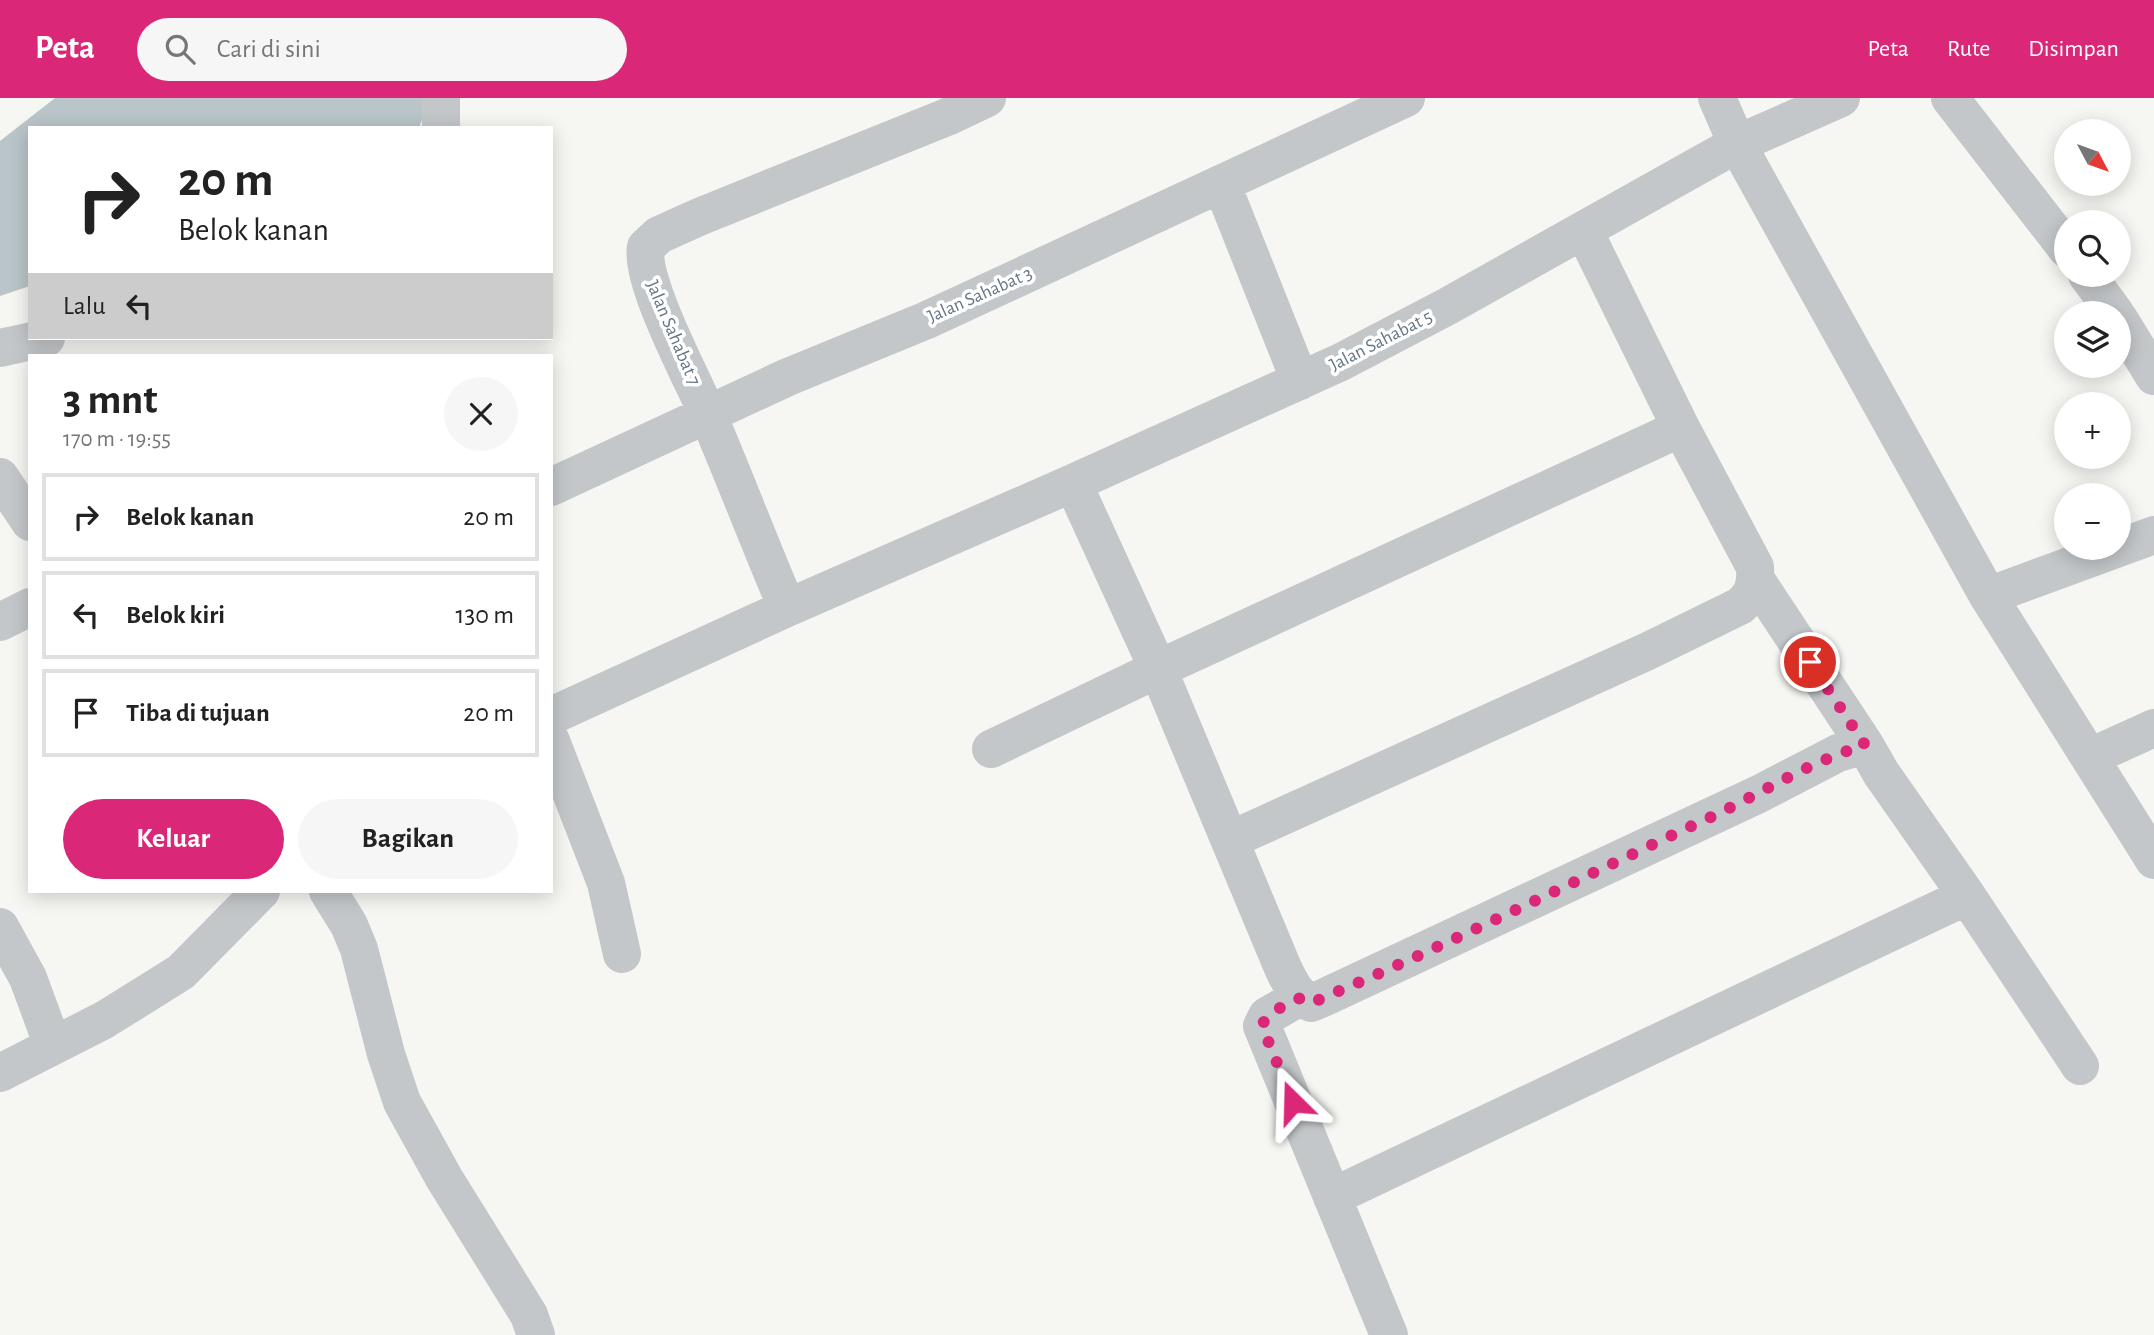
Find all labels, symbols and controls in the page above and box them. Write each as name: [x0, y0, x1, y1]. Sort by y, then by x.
search box: [137, 18, 627, 81]
icon: search: [161, 30, 199, 68]
text: Peta: [35, 32, 95, 65]
text: Cari di sini: [217, 36, 321, 62]
text: Peta: [1868, 37, 1909, 61]
text: Rute: [1947, 37, 1990, 61]
text: Disimpan: [2028, 37, 2119, 61]
north arrow: [2054, 119, 2132, 196]
map controls: [2054, 119, 2131, 560]
icon: right: [63, 154, 154, 245]
text: 20 m: [178, 156, 274, 205]
button: search: [2054, 210, 2131, 287]
text: Belok kanan: [178, 214, 329, 246]
street label: Jalan Sahabat 3: [925, 264, 1035, 326]
street label: Jalan Sahabat 7: [642, 278, 704, 388]
icon: left: [120, 287, 158, 325]
text: Lalu: [63, 293, 106, 319]
button: layers: [2054, 301, 2131, 378]
street label: Jalan Sahabat 5: [1327, 307, 1435, 375]
button: close: [444, 377, 518, 451]
text: 3 mnt: [63, 379, 158, 421]
button: +: [2054, 392, 2131, 469]
text: 170 m · 19:55: [63, 428, 171, 451]
button: −: [2054, 483, 2131, 560]
icon: right: [67, 498, 105, 536]
text: Belok kanan: [126, 504, 254, 530]
text: 20 m: [463, 504, 514, 530]
icon: left: [67, 596, 105, 634]
text: Belok kiri: [126, 602, 225, 628]
text: 130 m: [456, 602, 514, 628]
pin: [1780, 632, 1840, 692]
icon: arrive: [1791, 643, 1829, 681]
icon: arrive: [67, 694, 105, 732]
text: Tiba di tujuan: [126, 700, 270, 726]
text: 20 m: [463, 700, 514, 726]
button: Keluar: [63, 799, 284, 879]
button: Bagikan: [298, 799, 518, 879]
position arrow: [1256, 1065, 1330, 1139]

